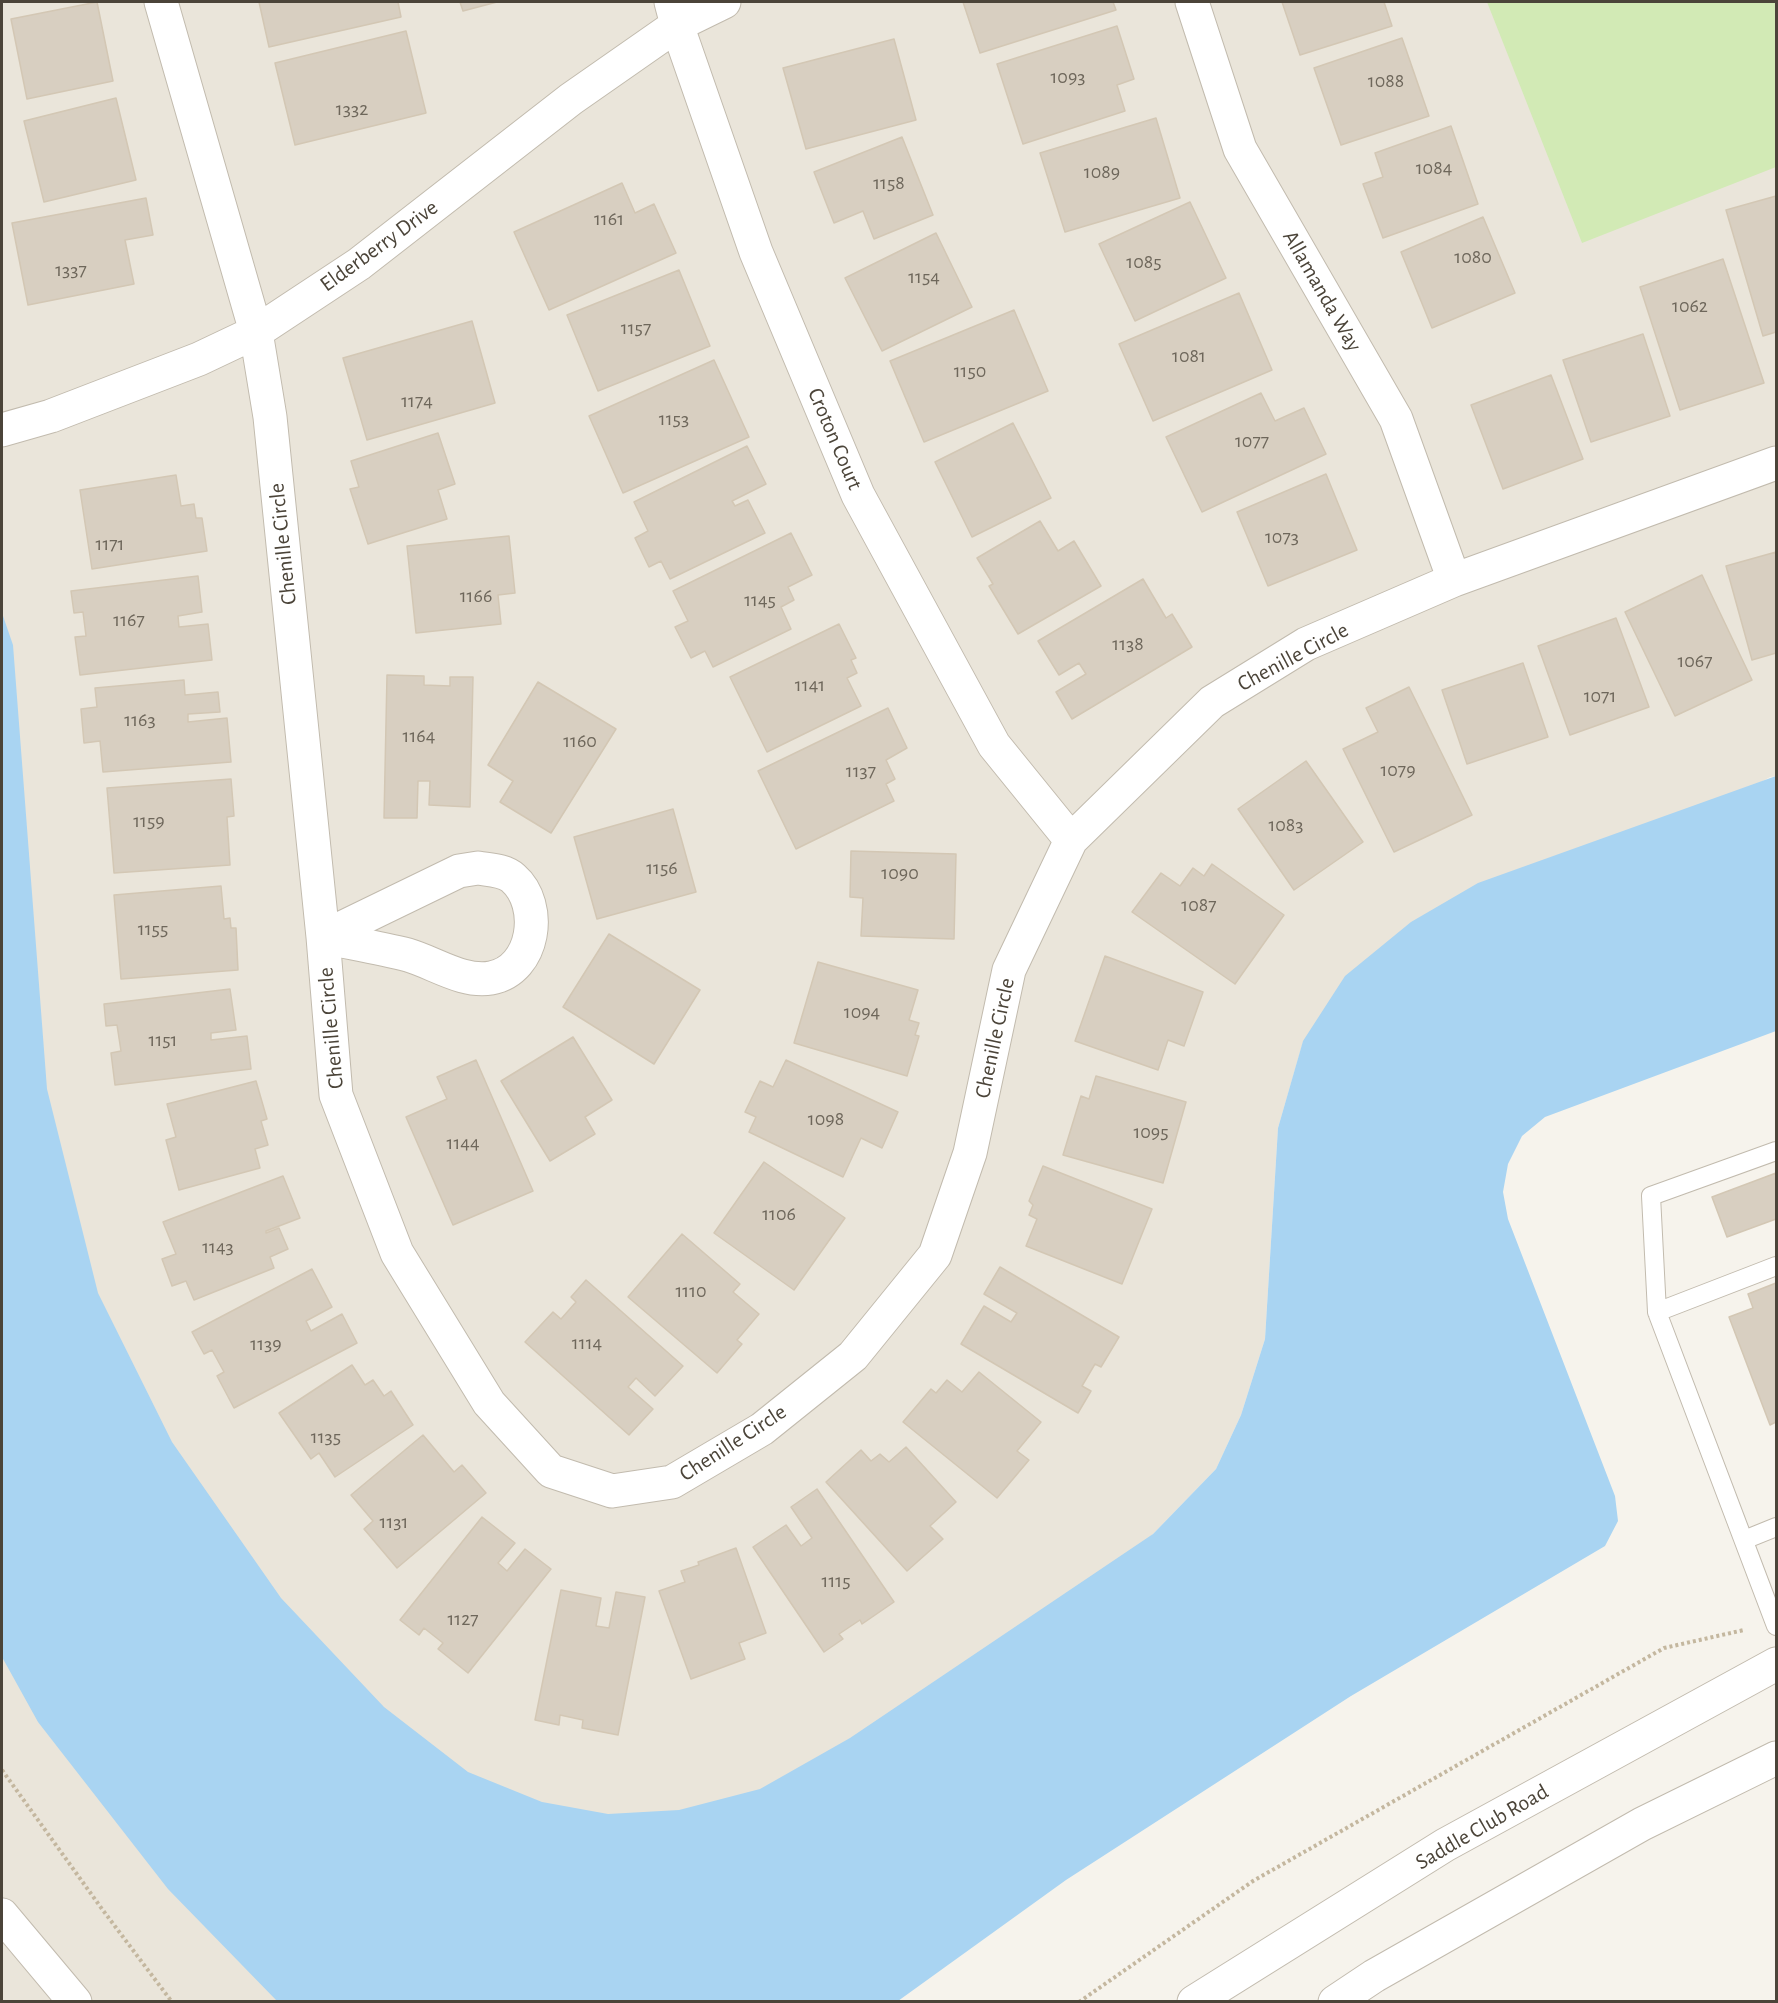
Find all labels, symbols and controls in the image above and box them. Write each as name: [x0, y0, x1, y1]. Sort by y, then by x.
house number: 1093: [1050, 65, 1086, 89]
house number: 1088: [1368, 69, 1404, 93]
house number: 1332: [336, 97, 368, 121]
house number: 1084: [1416, 156, 1452, 180]
house number: 1089: [1084, 160, 1120, 184]
house number: 1158: [873, 171, 905, 195]
street label: Elderberry Drive: [315, 194, 443, 298]
house number: 1161: [594, 207, 624, 231]
street label: Allamanda Way: [1277, 226, 1367, 356]
house number: 1080: [1454, 245, 1492, 269]
house number: 1085: [1126, 250, 1162, 274]
house number: 1337: [55, 258, 87, 282]
house number: 1154: [908, 265, 940, 289]
house number: 1062: [1672, 294, 1708, 318]
house number: 1157: [621, 316, 651, 340]
house number: 1081: [1172, 344, 1206, 368]
house number: 1150: [954, 359, 986, 383]
street label: Croton Court: [802, 384, 868, 494]
house number: 1174: [401, 389, 433, 413]
house number: 1153: [659, 407, 689, 431]
house number: 1077: [1235, 429, 1269, 453]
street label: Chenille Circle: [263, 482, 303, 606]
house number: 1073: [1265, 525, 1299, 549]
house number: 1171: [96, 532, 124, 556]
house number: 1166: [460, 584, 492, 608]
house number: 1145: [744, 588, 776, 612]
house number: 1167: [113, 608, 145, 632]
street label: Chenille Circle: [1233, 617, 1353, 697]
house number: 1138: [1112, 632, 1144, 656]
house number: 1067: [1677, 649, 1713, 673]
house number: 1141: [795, 673, 825, 697]
house number: 1071: [1584, 684, 1616, 708]
house number: 1163: [124, 708, 156, 732]
house number: 1164: [403, 724, 435, 748]
house number: 1160: [563, 729, 597, 753]
house number: 1079: [1380, 758, 1416, 782]
house number: 1137: [846, 759, 876, 783]
house number: 1159: [133, 809, 165, 833]
house number: 1083: [1268, 813, 1304, 837]
house number: 1156: [646, 856, 678, 880]
house number: 1090: [881, 861, 919, 885]
house number: 1087: [1181, 893, 1217, 917]
house number: 1155: [138, 917, 168, 941]
street label: Chenille Circle: [313, 966, 349, 1090]
street label: Chenille Circle: [969, 975, 1021, 1101]
house number: 1094: [844, 1000, 880, 1024]
house number: 1151: [149, 1028, 177, 1052]
house number: 1098: [808, 1107, 844, 1131]
house number: 1095: [1133, 1120, 1169, 1144]
house number: 1144: [447, 1131, 479, 1155]
house number: 1106: [762, 1202, 796, 1226]
house number: 1143: [202, 1235, 234, 1259]
house number: 1110: [675, 1279, 707, 1303]
house number: 1114: [572, 1331, 602, 1355]
house number: 1139: [250, 1332, 282, 1356]
street label: Chenille Circle: [675, 1399, 791, 1487]
house number: 1135: [311, 1425, 341, 1449]
house number: 1131: [380, 1510, 408, 1534]
house number: 1115: [822, 1569, 850, 1593]
house number: 1127: [447, 1607, 479, 1631]
street label: Saddle Club Road: [1411, 1778, 1553, 1876]

